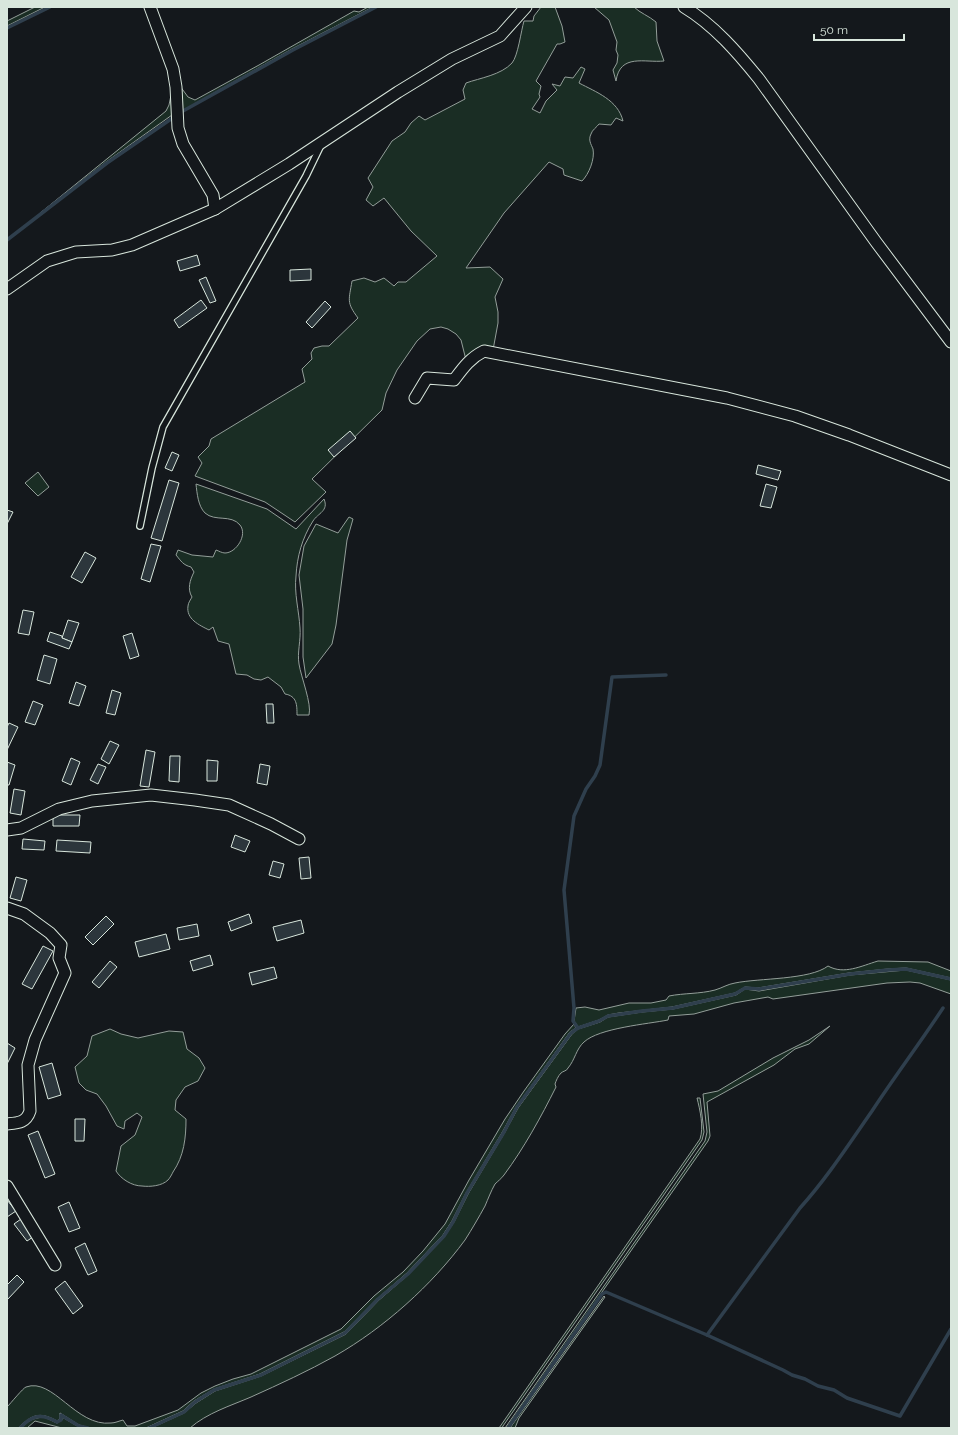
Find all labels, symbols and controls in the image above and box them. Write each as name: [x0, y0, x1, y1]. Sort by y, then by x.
scale bar: [814, 16, 904, 42]
text: 50 m: [820, 23, 848, 37]

